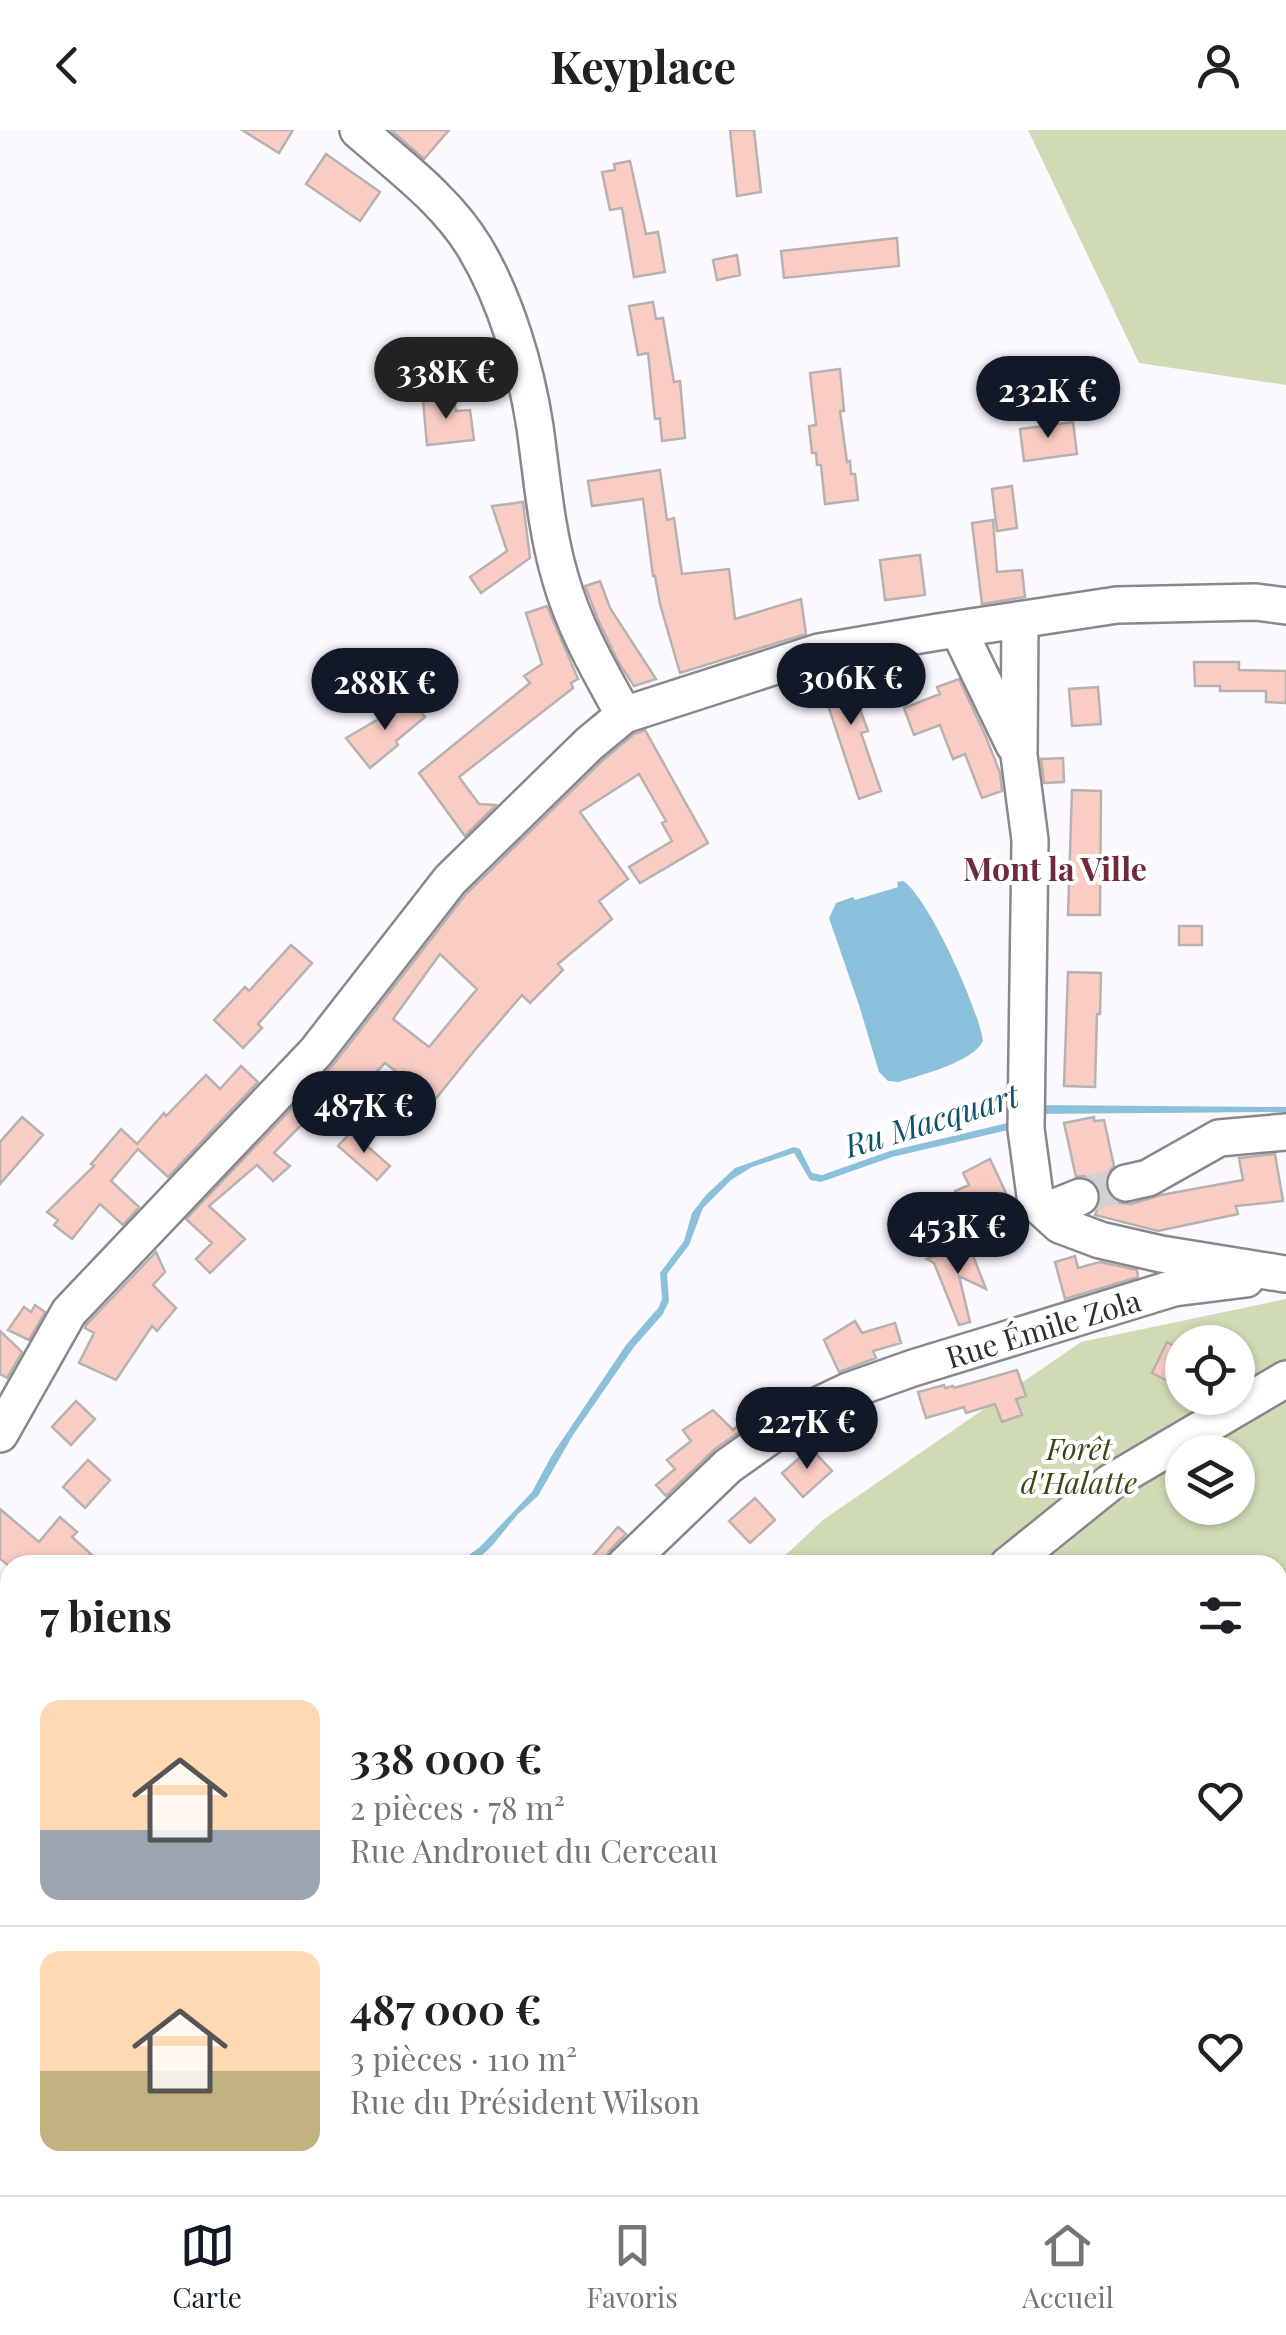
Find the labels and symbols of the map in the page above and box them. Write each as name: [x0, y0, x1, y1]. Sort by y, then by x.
pin: 338K €: [365, 337, 527, 422]
pin: 232K €: [967, 356, 1129, 441]
pin: 306K €: [770, 643, 932, 728]
pin: 288K €: [304, 648, 466, 733]
district label: Mont la Ville: [963, 846, 1147, 889]
pin: 487K €: [283, 1071, 445, 1156]
water label: Ru Macquart: [837, 1072, 1025, 1167]
pin: 453K €: [877, 1192, 1039, 1277]
street label: Rue Émile Zola: [941, 1279, 1145, 1377]
pin: 227K €: [726, 1387, 888, 1472]
park label: Forêt d'Halatte: [1021, 1428, 1137, 1502]

